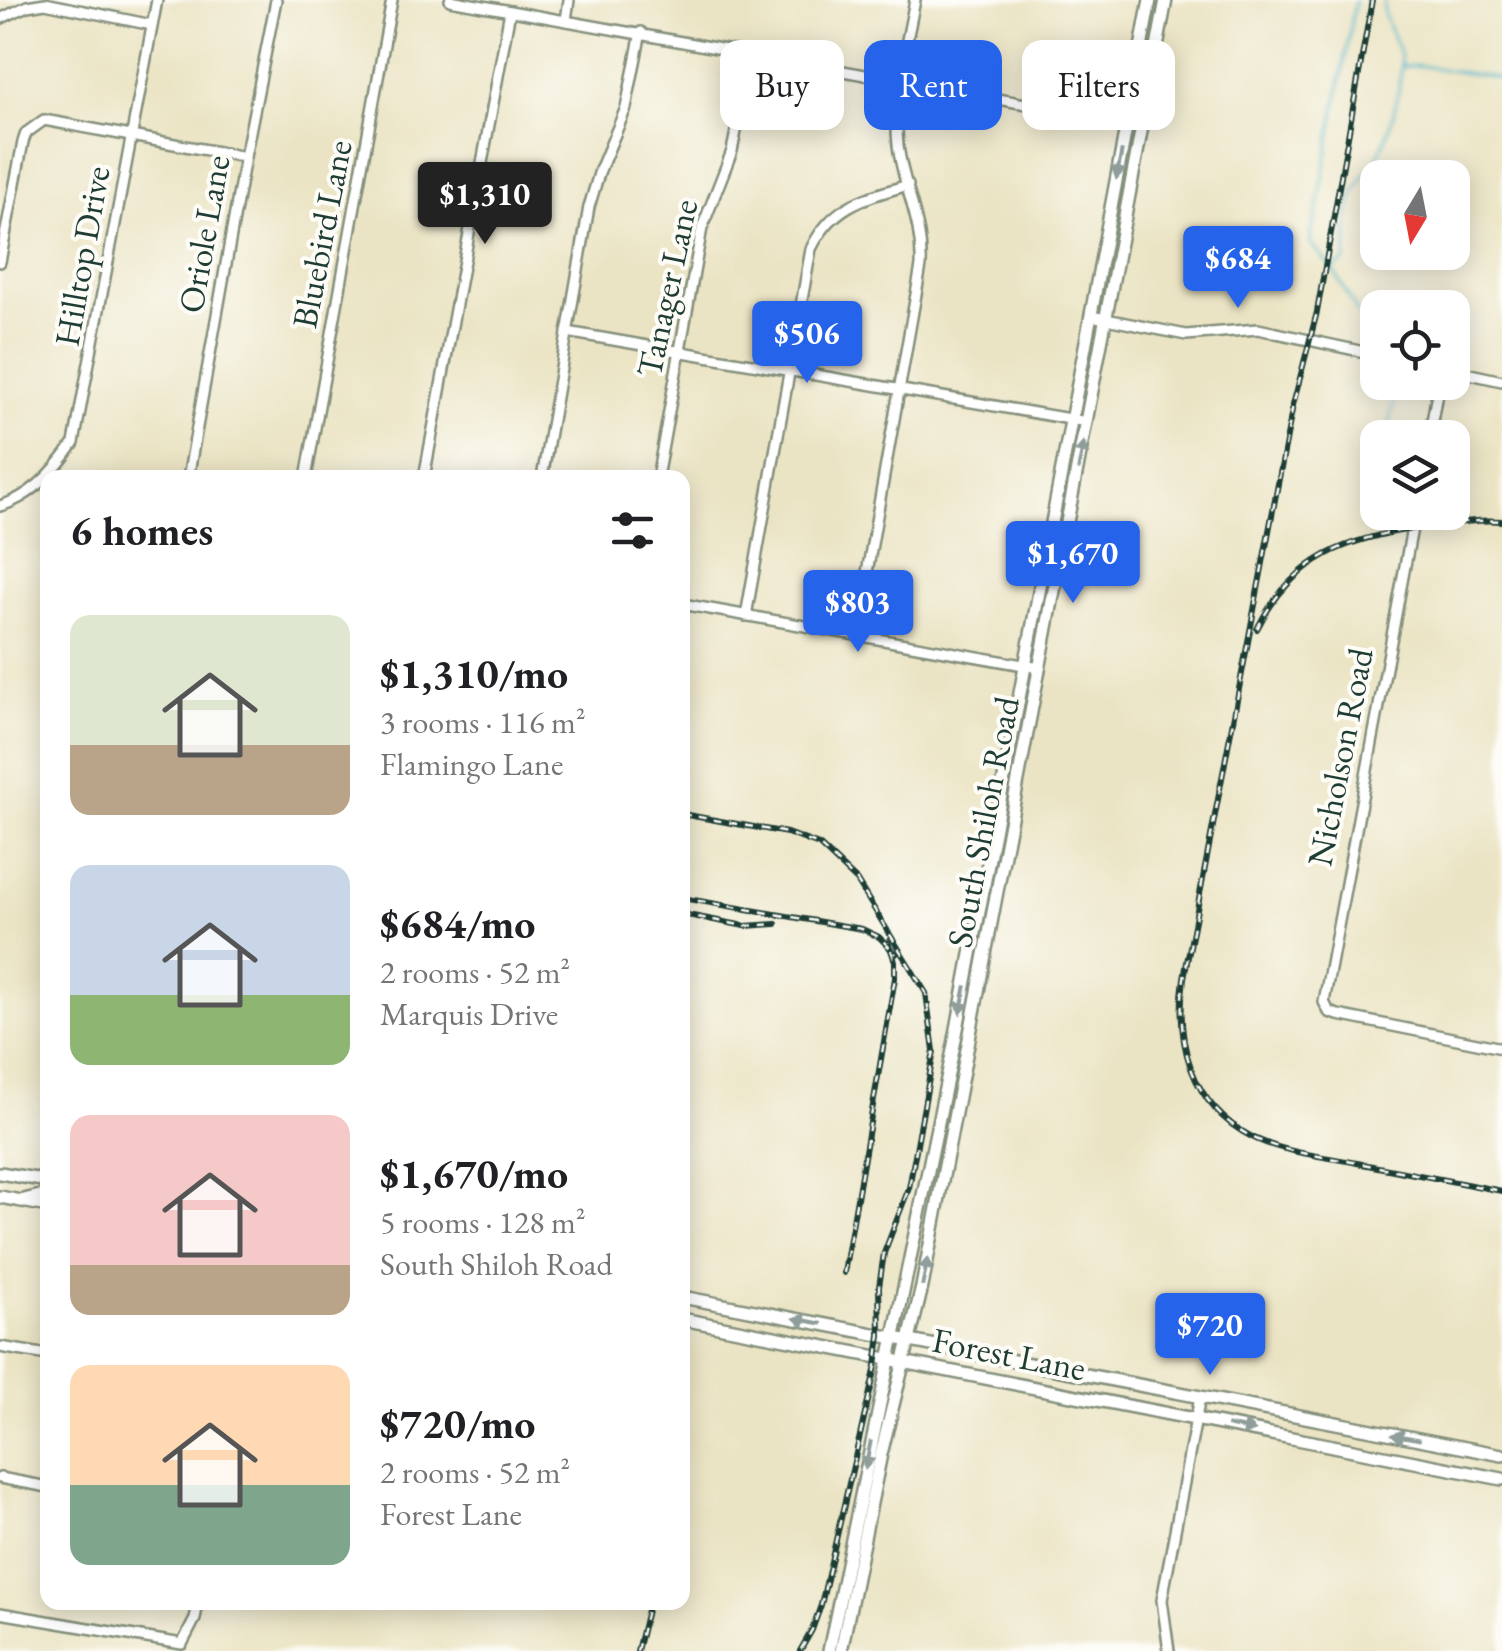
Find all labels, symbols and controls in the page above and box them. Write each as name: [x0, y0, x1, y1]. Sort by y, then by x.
chip: Buy: [720, 40, 844, 130]
chip: Rent: [864, 40, 1002, 130]
chip: Filters: [1022, 40, 1175, 130]
street label: Bluebird Lane: [281, 136, 362, 332]
one-way arrow: [1111, 149, 1127, 180]
street label: Oriole Lane: [168, 152, 240, 316]
north arrow: [1360, 160, 1470, 270]
map controls: [1360, 160, 1470, 530]
street label: Hilltop Drive: [44, 162, 119, 349]
pin: $1,310: [404, 162, 566, 247]
text: $1,310: [440, 173, 530, 215]
street label: Tanager Lane: [626, 195, 707, 381]
pin: $684: [1179, 226, 1297, 311]
text: $684: [1205, 237, 1271, 279]
button: locate: [1360, 290, 1470, 400]
pin: $506: [748, 301, 866, 386]
text: $506: [774, 312, 840, 354]
button: layers: [1360, 420, 1470, 530]
one-way arrow: [1073, 440, 1089, 471]
text: 6 homes: [70, 503, 213, 558]
icon: filters: [605, 503, 660, 558]
pin: $1,670: [992, 521, 1154, 606]
text: $1,670: [1028, 532, 1118, 574]
pin: $803: [799, 570, 917, 655]
text: $803: [825, 581, 891, 623]
street label: Nicholson Road: [1296, 644, 1383, 870]
text: $1,310/mo: [380, 646, 568, 701]
icon: home: [150, 655, 270, 775]
street label: South Shiloh Road: [936, 692, 1029, 951]
text: 3 rooms · 116 m²: [380, 701, 586, 743]
text: Flamingo Lane: [380, 743, 563, 785]
text: $684/mo: [380, 896, 536, 951]
icon: home: [150, 905, 270, 1025]
text: 2 rooms · 52 m²: [380, 951, 570, 993]
one-way arrow: [954, 985, 970, 1016]
text: Marquis Drive: [380, 993, 558, 1035]
text: $1,670/mo: [380, 1146, 568, 1201]
icon: home: [150, 1155, 270, 1275]
text: 5 rooms · 128 m²: [380, 1201, 586, 1243]
text: South Shiloh Road: [380, 1243, 613, 1285]
one-way arrow: [917, 1257, 933, 1288]
pin: $720: [1151, 1293, 1269, 1378]
text: $720: [1177, 1304, 1243, 1346]
one-way arrow: [792, 1313, 823, 1329]
street label: Forest Lane: [929, 1317, 1090, 1390]
text: $720/mo: [380, 1396, 536, 1451]
icon: home: [150, 1405, 270, 1525]
one-way arrow: [1226, 1421, 1257, 1436]
one-way arrow: [1390, 1429, 1422, 1444]
one-way arrow: [859, 1440, 875, 1471]
text: 2 rooms · 52 m²: [380, 1451, 570, 1493]
text: Forest Lane: [380, 1493, 522, 1535]

